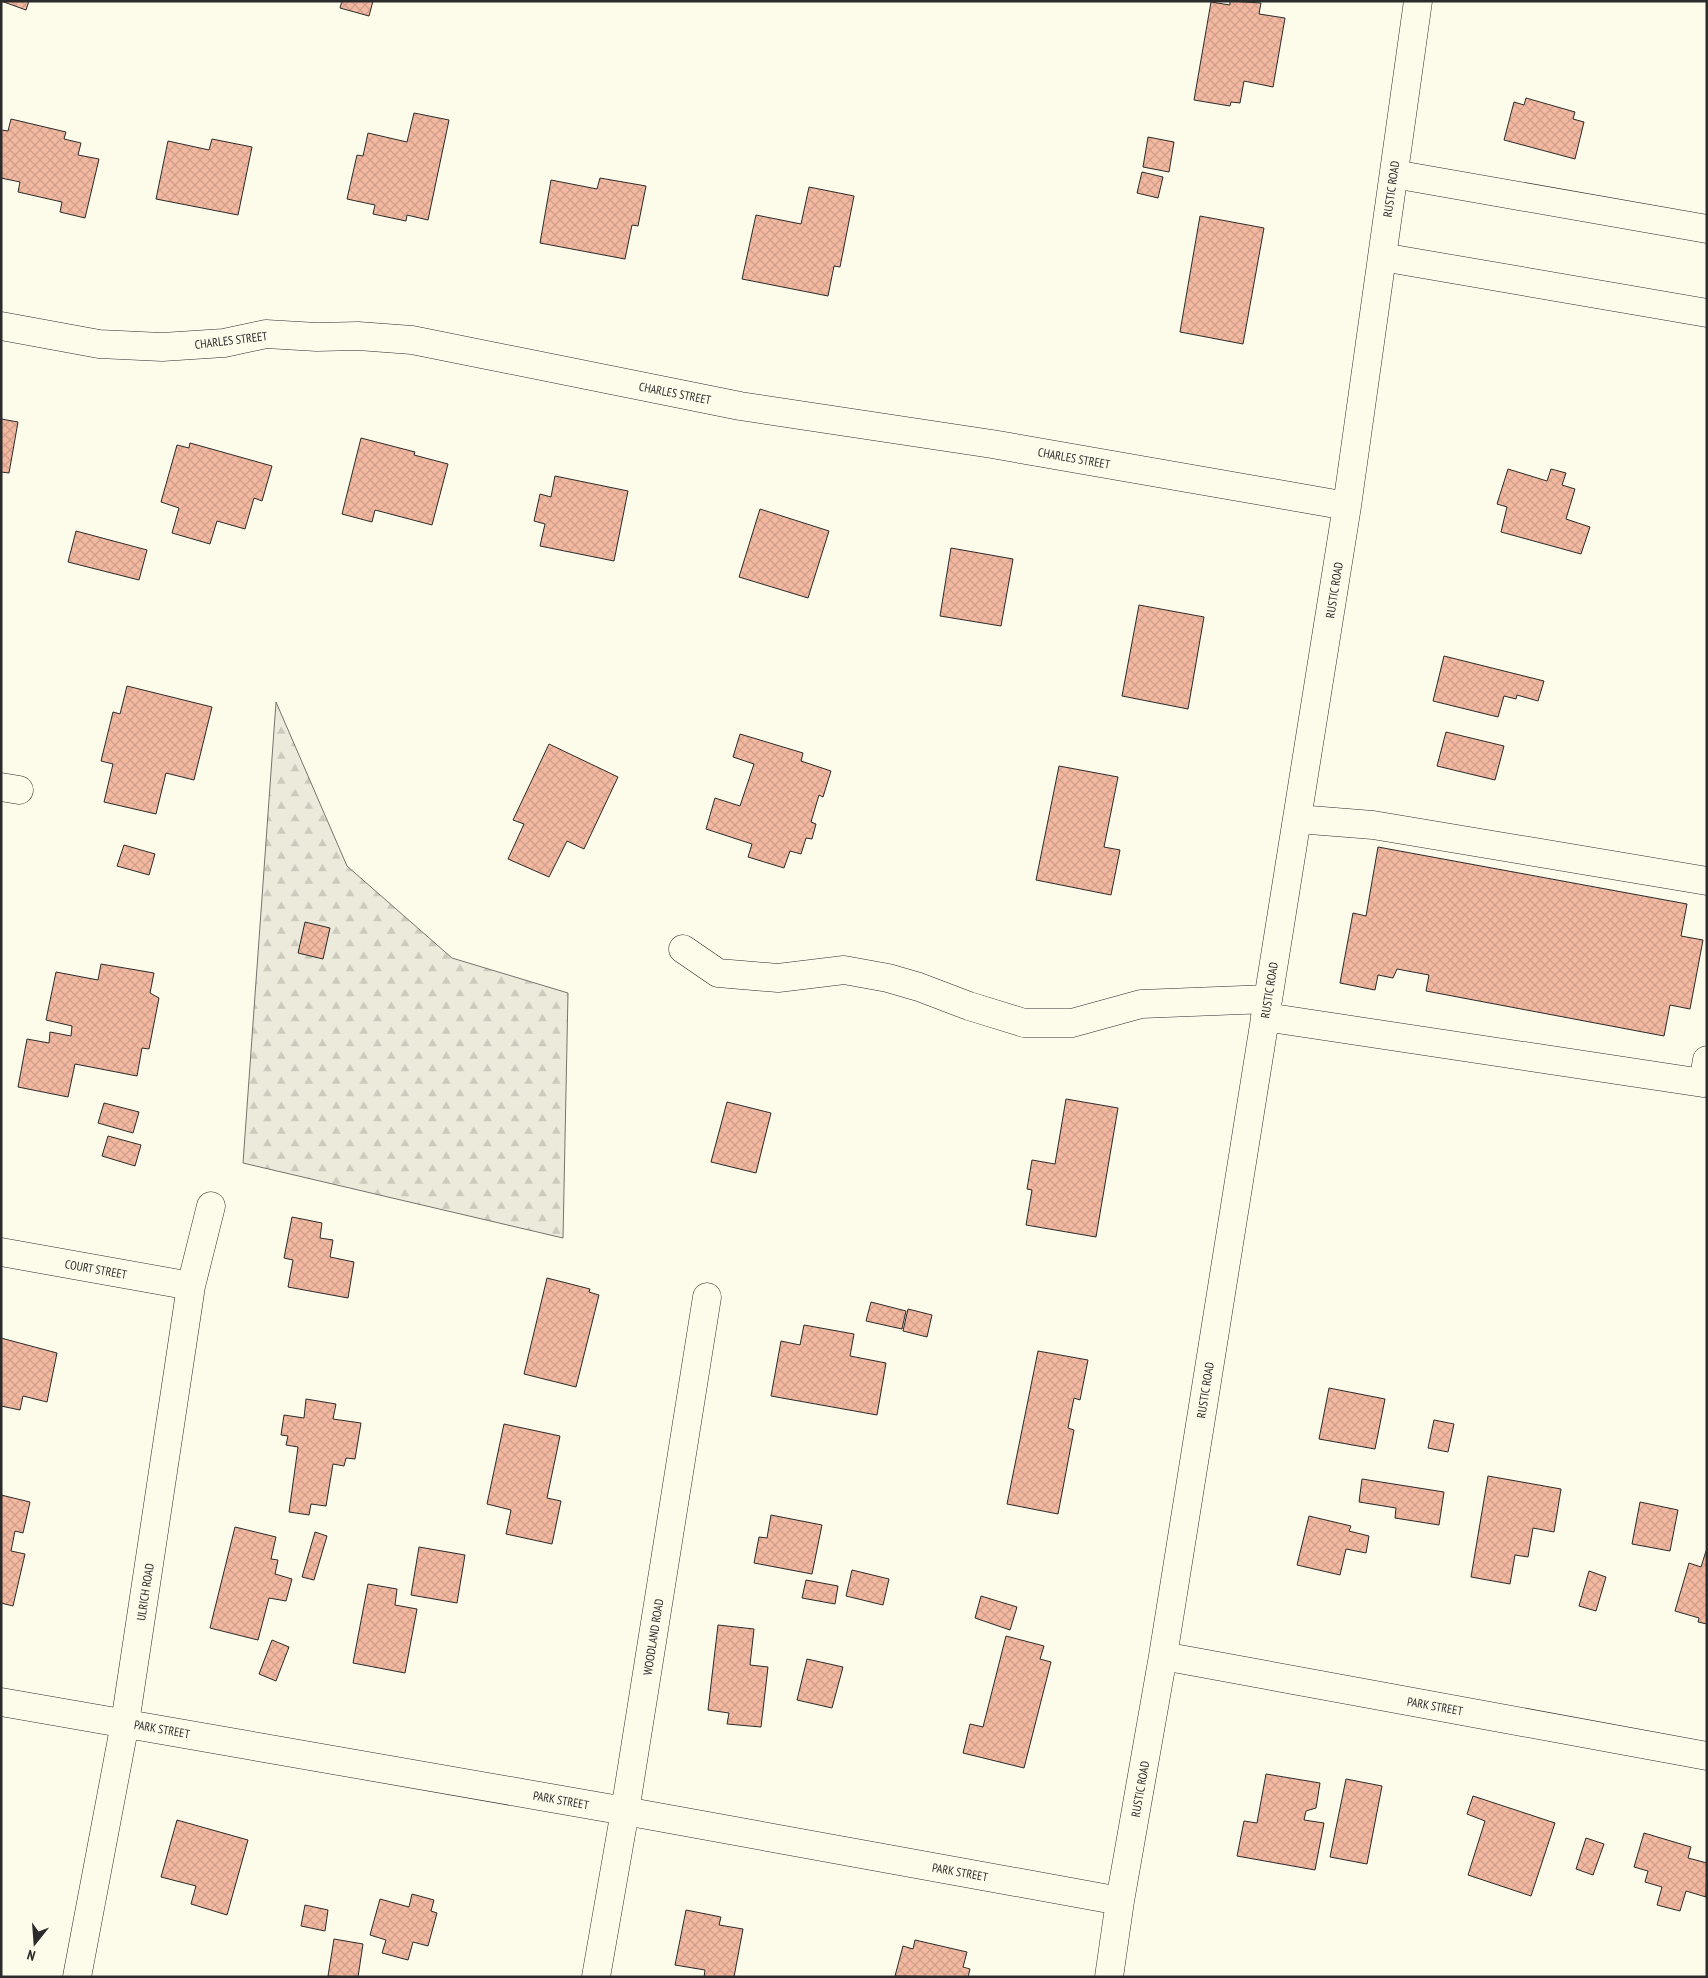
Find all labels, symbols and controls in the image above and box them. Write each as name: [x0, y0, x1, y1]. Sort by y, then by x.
street label: RUSTIC ROAD: [1380, 160, 1402, 218]
street label: CHARLES STREET: [194, 328, 269, 352]
street label: CHARLES STREET: [638, 379, 713, 407]
street label: CHARLES STREET: [1037, 444, 1112, 472]
street label: RUSTIC ROAD: [1322, 561, 1346, 619]
street label: RUSTIC ROAD: [1257, 961, 1281, 1019]
street label: COURT STREET: [64, 1256, 129, 1282]
street label: RUSTIC ROAD: [1193, 1361, 1217, 1419]
street label: ULRICH ROAD: [133, 1562, 157, 1622]
street label: WOODLAND ROAD: [640, 1598, 666, 1676]
street label: PARK STREET: [1406, 1694, 1465, 1718]
street label: PARK STREET: [133, 1717, 192, 1741]
street label: RUSTIC ROAD: [1128, 1760, 1152, 1818]
street label: PARK STREET: [532, 1788, 591, 1812]
street label: PARK STREET: [931, 1860, 990, 1884]
north arrow: [10, 1918, 60, 1968]
text: N: [25, 1946, 37, 1965]

